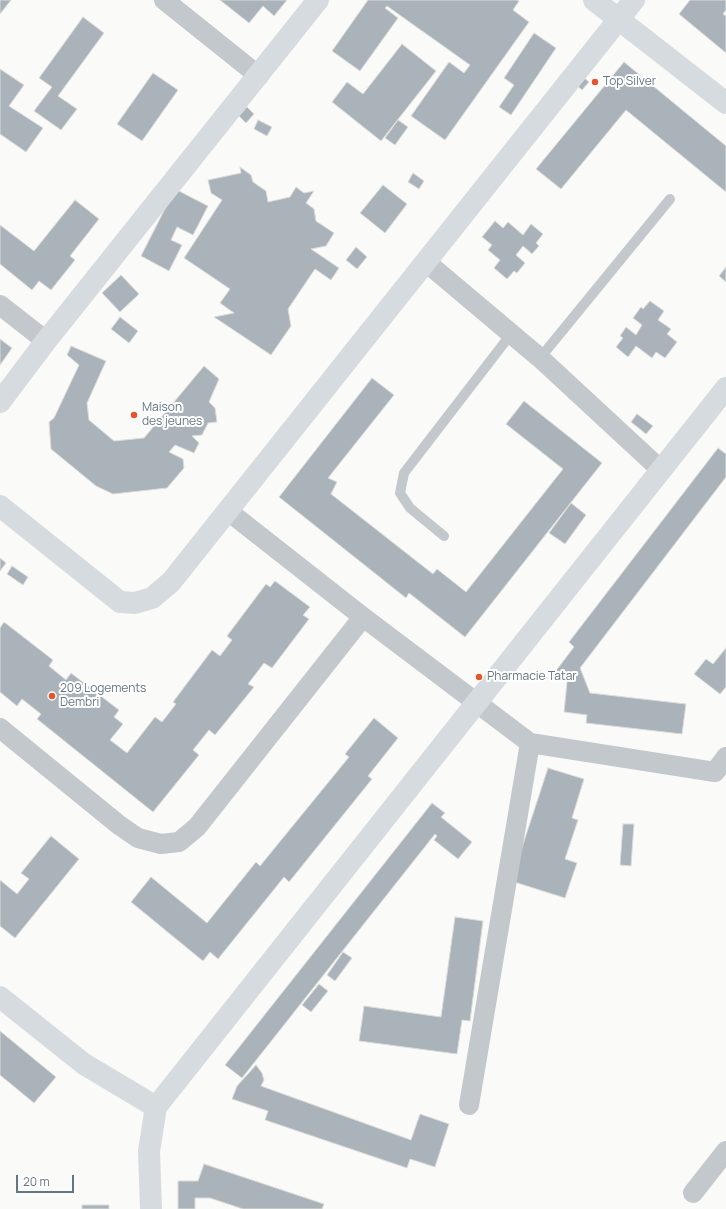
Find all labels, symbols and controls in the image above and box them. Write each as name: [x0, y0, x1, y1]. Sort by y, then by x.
place label: Top Silver: [603, 75, 656, 89]
marker: Top Silver: [590, 77, 600, 87]
place label: Maison des jeunes: [142, 401, 202, 429]
marker: Maison des jeunes: [129, 410, 139, 420]
place label: Pharmacie Tatar: [487, 670, 577, 684]
marker: Pharmacie Tatar: [474, 672, 484, 682]
place label: 209 Logements Dembri: [60, 682, 146, 710]
marker: 209 Logements Dembri: [47, 691, 57, 701]
scale bar: [18, 1167, 76, 1193]
text: 20 m: [23, 1173, 50, 1190]

